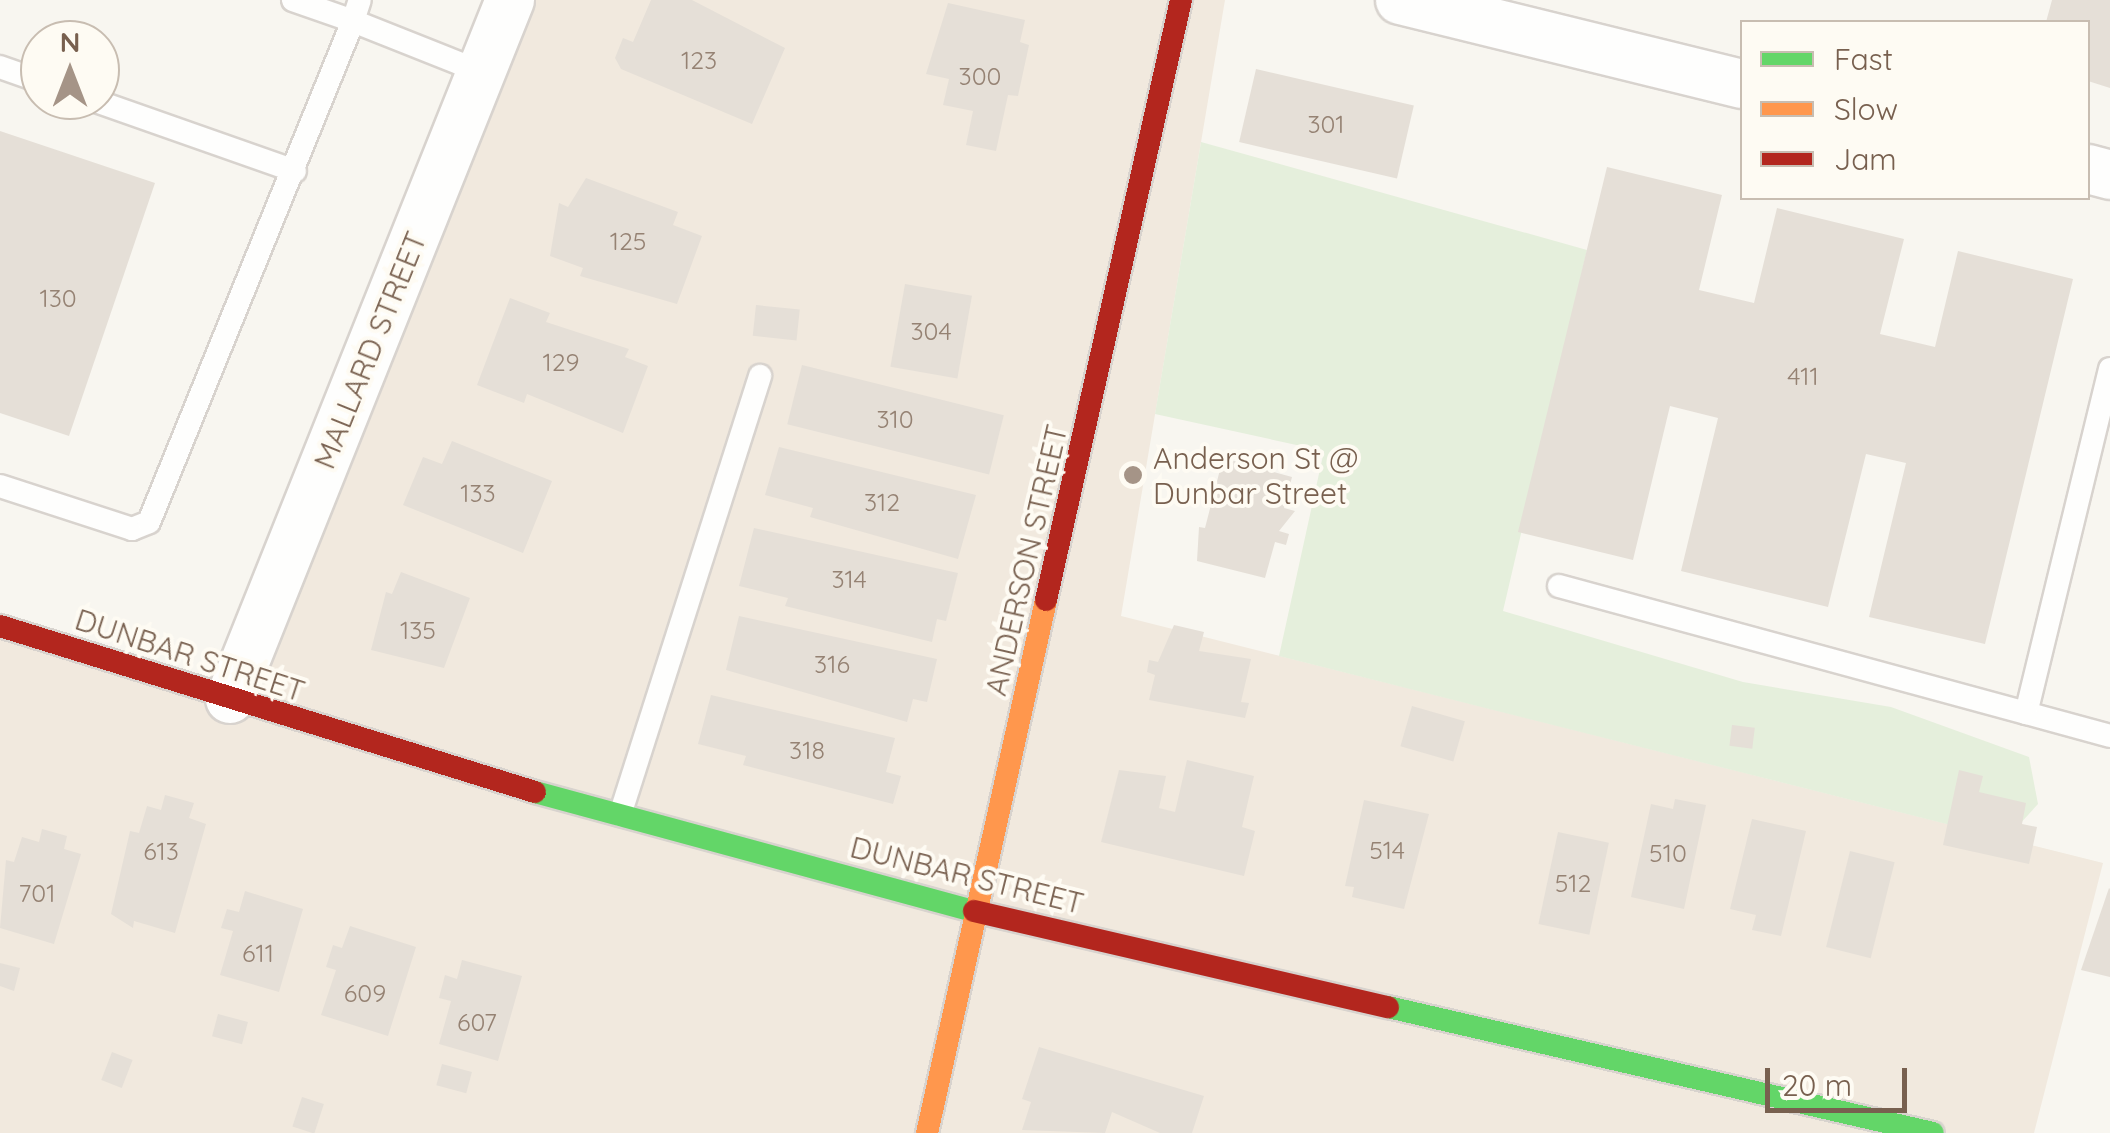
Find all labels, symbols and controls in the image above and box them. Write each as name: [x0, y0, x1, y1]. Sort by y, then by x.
north arrow: [20, 20, 120, 120]
legend: [1740, 20, 2090, 200]
text: N: [60, 24, 80, 59]
text: Fast: [1834, 40, 1893, 78]
house number: 123: [681, 45, 717, 75]
house number: 300: [959, 61, 1001, 91]
text: Slow: [1834, 90, 1898, 128]
house number: 301: [1307, 109, 1345, 139]
text: Jam: [1834, 140, 1897, 178]
street label: MALLARD STREET: [306, 226, 434, 474]
house number: 125: [610, 226, 646, 256]
house number: 130: [39, 283, 77, 313]
house number: 304: [910, 316, 952, 346]
house number: 129: [542, 347, 580, 377]
house number: 411: [1787, 361, 1819, 391]
house number: 310: [876, 404, 914, 434]
street label: ANDERSON STREET: [977, 421, 1075, 699]
place label: Anderson St @ Dunbar Street: [1153, 440, 1359, 510]
marker: Anderson St @ Dunbar Street: [1122, 464, 1144, 486]
house number: 133: [460, 478, 496, 508]
house number: 312: [864, 487, 900, 517]
house number: 314: [831, 564, 867, 594]
street label: DUNBAR STREET: [71, 601, 309, 709]
house number: 135: [400, 615, 436, 645]
house number: 316: [814, 649, 850, 679]
house number: 318: [789, 735, 825, 765]
street label: DUNBAR STREET: [847, 829, 1087, 921]
house number: 514: [1369, 835, 1405, 865]
house number: 613: [143, 836, 179, 866]
house number: 510: [1649, 838, 1687, 868]
house number: 512: [1555, 868, 1591, 898]
house number: 701: [19, 878, 55, 908]
house number: 611: [242, 938, 274, 968]
house number: 609: [344, 978, 386, 1008]
house number: 607: [457, 1007, 497, 1037]
scale bar: [1770, 1048, 1912, 1110]
text: 20 m: [1782, 1066, 1852, 1104]

